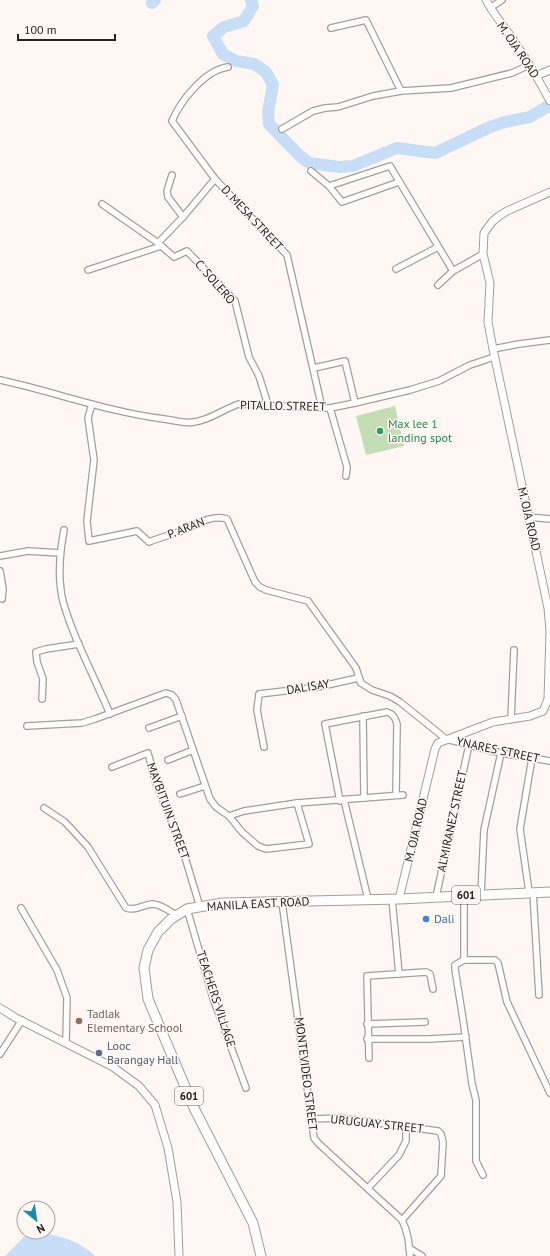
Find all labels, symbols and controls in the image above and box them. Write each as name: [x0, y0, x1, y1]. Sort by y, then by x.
scale bar: [18, 16, 115, 42]
street label: M. OJA ROAD: [494, 19, 543, 81]
text: 100 m: [24, 22, 57, 37]
street label: D. MESA STREET: [218, 182, 287, 254]
street label: C. SOLERO: [192, 256, 239, 307]
street label: PITALLO STREET: [240, 397, 326, 414]
place label: Max lee 1 landing spot: [388, 416, 452, 445]
marker: Max lee 1 landing spot: [375, 426, 385, 436]
street label: M. OJA ROAD: [515, 485, 544, 552]
street label: P. ARAN: [165, 514, 207, 541]
street label: DALISAY: [285, 676, 331, 697]
street label: YNARES STREET: [455, 733, 541, 766]
street label: MAYBITUIN STREET: [144, 760, 193, 862]
street label: ALMIRANEZ STREET: [433, 768, 470, 873]
street label: M. OJA ROAD: [401, 796, 430, 863]
road number: 601: [452, 886, 480, 904]
street label: MANILA EAST ROAD: [206, 893, 310, 914]
place label: Dali: [434, 911, 455, 926]
marker: Dali: [421, 914, 431, 924]
street label: TEACHERS VILLAGE: [194, 949, 239, 1049]
place label: Tadlak Elementary School: [87, 1006, 183, 1035]
marker: Tadlak Elementary School: [74, 1016, 84, 1026]
street label: MONTEVIDEO STREET: [292, 1016, 321, 1132]
place label: Looc Barangay Hall: [107, 1038, 179, 1067]
marker: Looc Barangay Hall: [94, 1048, 104, 1058]
road number: 601: [175, 1087, 203, 1105]
street label: URUGUAY STREET: [330, 1111, 425, 1136]
north arrow: [16, 1200, 56, 1240]
text: N: [34, 1221, 47, 1237]

